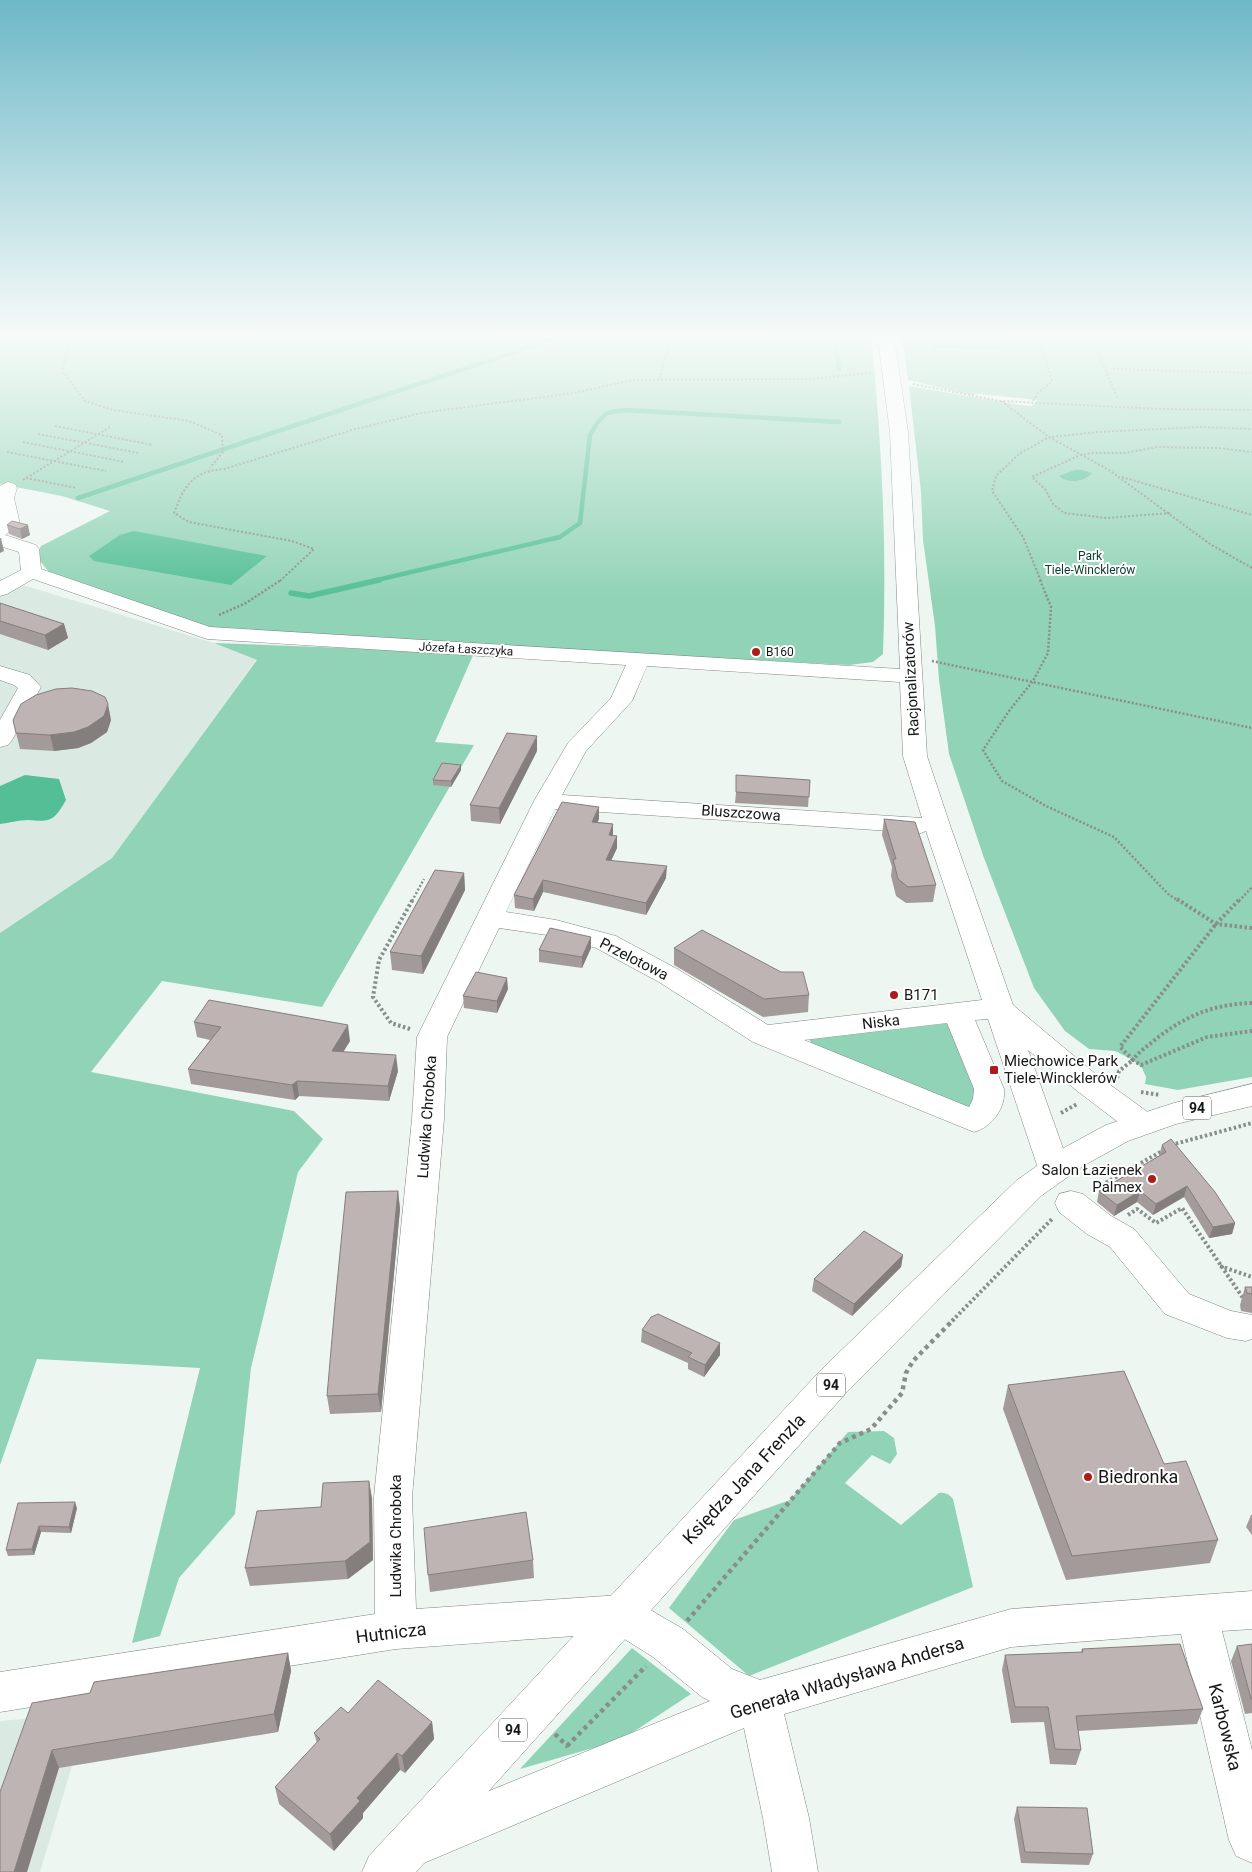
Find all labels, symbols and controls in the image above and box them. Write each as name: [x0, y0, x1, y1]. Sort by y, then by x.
park label: Park Tiele-Wincklerów: [1045, 549, 1135, 577]
street label: Racjonalizatorów: [899, 621, 923, 737]
street label: Józefa Łaszczyka: [418, 640, 514, 658]
place label: B160: [766, 645, 794, 659]
marker: B160: [750, 646, 762, 658]
street label: Bluszczowa: [701, 801, 781, 825]
street label: Przelotowa: [597, 934, 671, 984]
place label: B171: [904, 986, 939, 1004]
marker: B171: [888, 989, 900, 1001]
street label: Niska: [861, 1011, 901, 1033]
place label: Miechowice Park Tiele-Wincklerów: [1004, 1052, 1118, 1087]
street label: Ludwika Chroboka: [414, 1055, 440, 1179]
marker: Miechowice Park Tiele-Wincklerów: [988, 1064, 1000, 1076]
road number: 94: [1183, 1096, 1211, 1120]
place label: Salon Łazienek Palmex: [1042, 1161, 1143, 1196]
marker: Salon Łazienek Palmex: [1146, 1173, 1158, 1185]
road number: 94: [817, 1374, 845, 1396]
street label: Księdza Jana Frenzla: [678, 1409, 809, 1548]
place label: Biedronka: [1098, 1466, 1178, 1487]
marker: Biedronka: [1082, 1471, 1094, 1483]
street label: Ludwika Chroboka: [387, 1474, 405, 1598]
street label: Hutnicza: [354, 1618, 428, 1647]
street label: Generała Władysława Andersa: [727, 1632, 966, 1723]
street label: Karbowska: [1204, 1681, 1246, 1773]
road number: 94: [499, 1718, 527, 1742]

